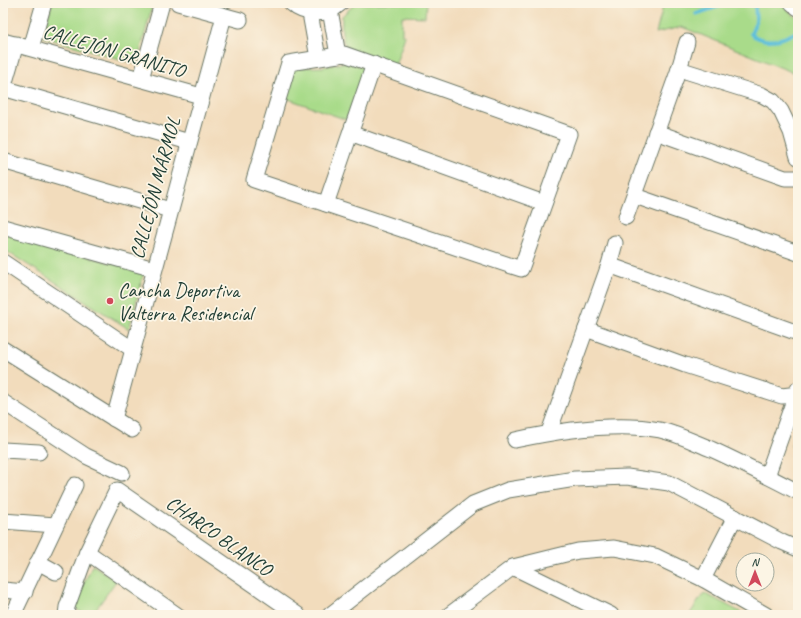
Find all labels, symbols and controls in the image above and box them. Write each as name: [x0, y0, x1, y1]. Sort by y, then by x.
street label: CALLEJÓN GRANITO: [40, 19, 190, 84]
street label: CALLEJÓN MÁRMOL: [124, 114, 186, 262]
place label: Cancha Deportiva Valterra Residencial: [118, 278, 256, 326]
marker: Cancha Deportiva Valterra Residencial: [105, 296, 115, 306]
street label: CHARCO BLANCO: [161, 490, 279, 583]
north arrow: [735, 552, 775, 592]
text: N: [752, 555, 761, 569]

